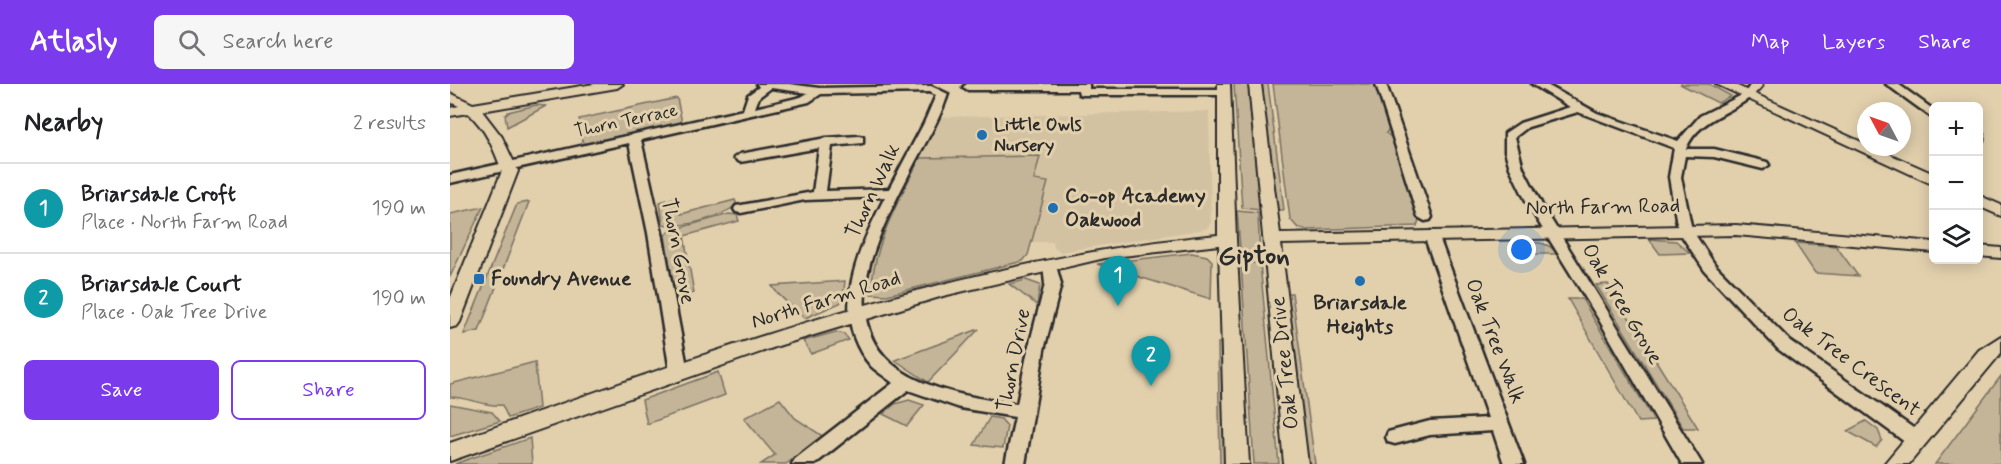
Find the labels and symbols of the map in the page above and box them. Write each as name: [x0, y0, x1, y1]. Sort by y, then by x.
street label: Thorn Terrace: [572, 98, 680, 144]
north arrow: [1857, 102, 1911, 156]
place label: Little Owls Nursery: [994, 113, 1082, 158]
marker: Little Owls Nursery: [975, 128, 989, 142]
street label: Thorn Walk: [839, 139, 907, 243]
place label: Co-op Academy Oakwood: [1065, 182, 1206, 234]
street label: North Farm Road: [1525, 192, 1681, 222]
street label: Thorn Grove: [654, 196, 702, 306]
marker: Co-op Academy Oakwood: [1046, 201, 1060, 215]
your location: [1507, 235, 1536, 264]
street label: Oak Tree Grove: [1575, 238, 1669, 370]
district label: Gipton: [1218, 239, 1290, 274]
pin: 1: [1098, 256, 1138, 306]
street label: North Farm Road: [748, 264, 904, 336]
place label: Foundry Avenue: [491, 265, 632, 293]
marker: Foundry Avenue: [472, 272, 486, 286]
marker: Briarsdale Heights: [1353, 274, 1367, 288]
street label: Oak Tree Walk: [1458, 275, 1532, 407]
place label: Briarsdale Heights: [1313, 289, 1408, 341]
street label: Oak Tree Drive: [1264, 295, 1306, 431]
street label: Oak Tree Crescent: [1776, 301, 1926, 423]
street label: Thorn Drive: [990, 306, 1038, 414]
pin: 2: [1132, 336, 1170, 386]

